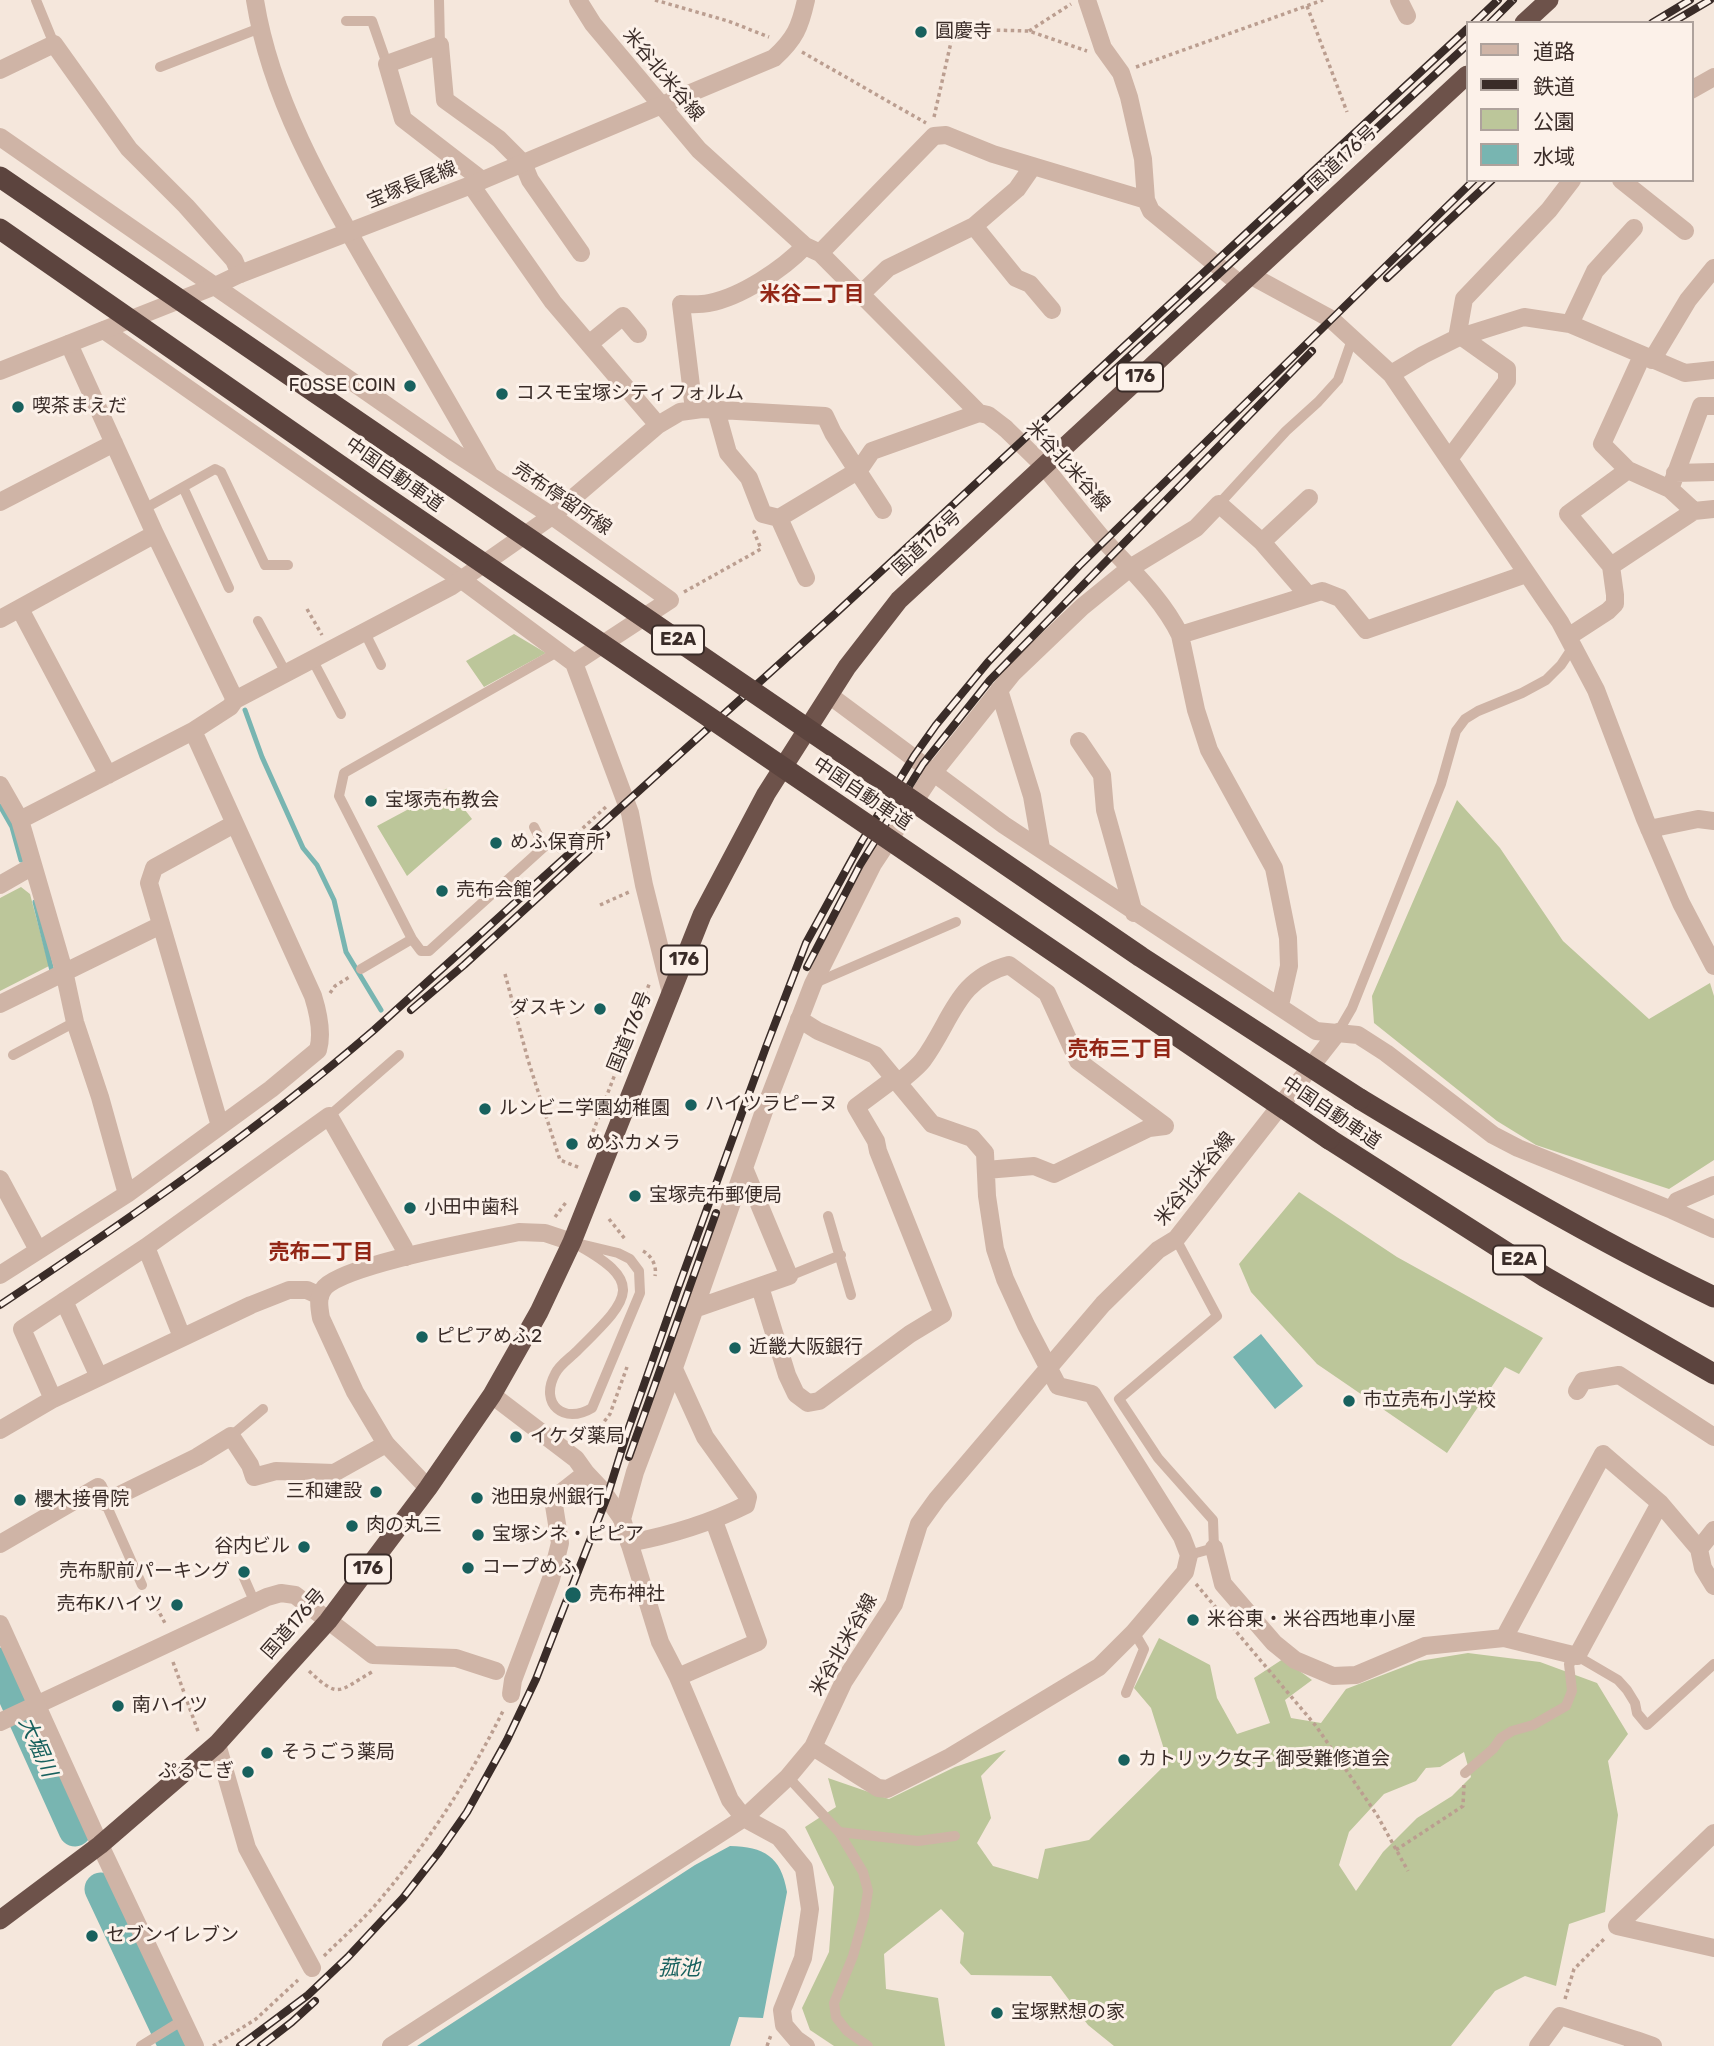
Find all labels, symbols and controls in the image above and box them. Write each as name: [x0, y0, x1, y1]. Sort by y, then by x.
place label: 圓慶寺: [935, 21, 992, 43]
legend: [1466, 21, 1693, 182]
street label: 米谷北米谷線: [618, 24, 708, 126]
marker: 圓慶寺: [913, 24, 929, 40]
text: 道路: [1533, 39, 1575, 64]
text: 鉄道: [1533, 74, 1575, 99]
text: 公園: [1533, 109, 1575, 134]
street label: 国道176号: [1304, 120, 1382, 196]
text: 水域: [1533, 144, 1575, 169]
street label: 宝塚長尾線: [364, 157, 460, 213]
district label: 米谷二丁目: [760, 282, 864, 308]
road number: 176: [1117, 362, 1163, 391]
place label: FOSSE COIN: [288, 375, 396, 397]
marker: FOSSE COIN: [402, 378, 418, 394]
place label: コスモ宝塚シティフォルム: [516, 383, 744, 405]
marker: コスモ宝塚シティフォルム: [494, 386, 510, 402]
place label: 喫茶まえだ: [32, 396, 127, 418]
marker: 喫茶まえだ: [10, 399, 26, 415]
street label: 米谷北米谷線: [1021, 416, 1115, 516]
street label: 中国自動車道: [341, 433, 447, 517]
street label: 売布停留所線: [508, 458, 616, 540]
street label: 国道176号: [888, 505, 966, 581]
road number: E2A: [652, 626, 704, 654]
street label: 中国自動車道: [808, 753, 916, 835]
place label: 宝塚売布教会: [385, 790, 499, 812]
marker: 宝塚売布教会: [363, 793, 379, 809]
place label: めふ保育所: [510, 832, 605, 854]
marker: めふ保育所: [488, 835, 504, 851]
place label: 売布会館: [456, 880, 532, 902]
marker: 売布会館: [434, 883, 450, 899]
road number: 176: [661, 945, 707, 974]
street label: 国道176号: [603, 988, 657, 1076]
place label: ダスキン: [510, 998, 586, 1020]
marker: ダスキン: [592, 1001, 608, 1017]
district label: 売布三丁目: [1068, 1037, 1172, 1063]
street label: 中国自動車道: [1277, 1072, 1385, 1154]
place label: ハイツラピーヌ: [705, 1094, 838, 1116]
marker: ハイツラピーヌ: [683, 1097, 699, 1113]
place label: ルンビニ学園幼稚園: [499, 1098, 670, 1120]
marker: ルンビニ学園幼稚園: [477, 1101, 493, 1117]
street label: 米谷北米谷線: [1150, 1128, 1240, 1230]
place label: めふカメラ: [586, 1133, 681, 1155]
marker: めふカメラ: [564, 1136, 580, 1152]
place label: 宝塚売布郵便局: [649, 1185, 782, 1207]
marker: 宝塚売布郵便局: [627, 1188, 643, 1204]
place label: 小田中歯科: [424, 1197, 519, 1219]
marker: 小田中歯科: [402, 1200, 418, 1216]
district label: 売布二丁目: [269, 1240, 373, 1266]
road number: E2A: [1493, 1246, 1545, 1274]
place label: ピピアめふ2: [436, 1326, 542, 1348]
marker: ピピアめふ2: [414, 1329, 430, 1345]
place label: 近畿大阪銀行: [749, 1337, 863, 1359]
marker: 近畿大阪銀行: [727, 1340, 743, 1356]
place label: 市立売布小学校: [1363, 1390, 1496, 1412]
marker: 市立売布小学校: [1341, 1393, 1357, 1409]
place label: イケダ薬局: [530, 1426, 625, 1448]
marker: イケダ薬局: [508, 1429, 524, 1445]
place label: 三和建設: [286, 1481, 362, 1503]
marker: 三和建設: [368, 1484, 384, 1500]
place label: 池田泉州銀行: [491, 1487, 605, 1509]
place label: 櫻木接骨院: [34, 1489, 129, 1511]
marker: 池田泉州銀行: [469, 1490, 485, 1506]
marker: 櫻木接骨院: [12, 1492, 28, 1508]
place label: 肉の丸三: [366, 1515, 442, 1537]
marker: 肉の丸三: [344, 1518, 360, 1534]
place label: 宝塚シネ・ピピア: [492, 1524, 644, 1546]
marker: 宝塚シネ・ピピア: [470, 1527, 486, 1543]
place label: 谷内ビル: [214, 1536, 290, 1558]
marker: 谷内ビル: [296, 1539, 312, 1555]
road number: 176: [345, 1554, 391, 1584]
place label: コープめふ: [482, 1557, 577, 1579]
marker: コープめふ: [460, 1560, 476, 1576]
place label: 売布駅前パーキング: [59, 1561, 230, 1583]
marker: 売布駅前パーキング: [236, 1564, 252, 1580]
street label: 国道176号: [257, 1584, 331, 1664]
place label: 売布神社: [589, 1584, 665, 1606]
marker: 売布神社: [563, 1585, 583, 1605]
street label: 米谷北米谷線: [806, 1590, 882, 1700]
place label: 売布Kハイツ: [57, 1594, 163, 1616]
marker: 売布Kハイツ: [169, 1597, 185, 1613]
place label: 米谷東・米谷西地車小屋: [1207, 1609, 1416, 1631]
marker: 米谷東・米谷西地車小屋: [1185, 1612, 1201, 1628]
place label: 南ハイツ: [132, 1695, 208, 1717]
marker: 南ハイツ: [110, 1698, 126, 1714]
water label: 大堀川: [13, 1713, 61, 1781]
place label: そうごう薬局: [281, 1742, 395, 1764]
marker: そうごう薬局: [259, 1745, 275, 1761]
place label: カトリック女子 御受難修道会: [1138, 1749, 1390, 1771]
marker: カトリック女子 御受難修道会: [1116, 1752, 1132, 1768]
place label: ぷるこぎ: [158, 1761, 234, 1783]
marker: ぷるこぎ: [240, 1764, 256, 1780]
place label: セブンイレブン: [106, 1925, 239, 1947]
marker: セブンイレブン: [84, 1928, 100, 1944]
water label: 菰池: [658, 1956, 700, 1982]
place label: 宝塚黙想の家: [1011, 2002, 1125, 2024]
marker: 宝塚黙想の家: [989, 2005, 1005, 2021]

